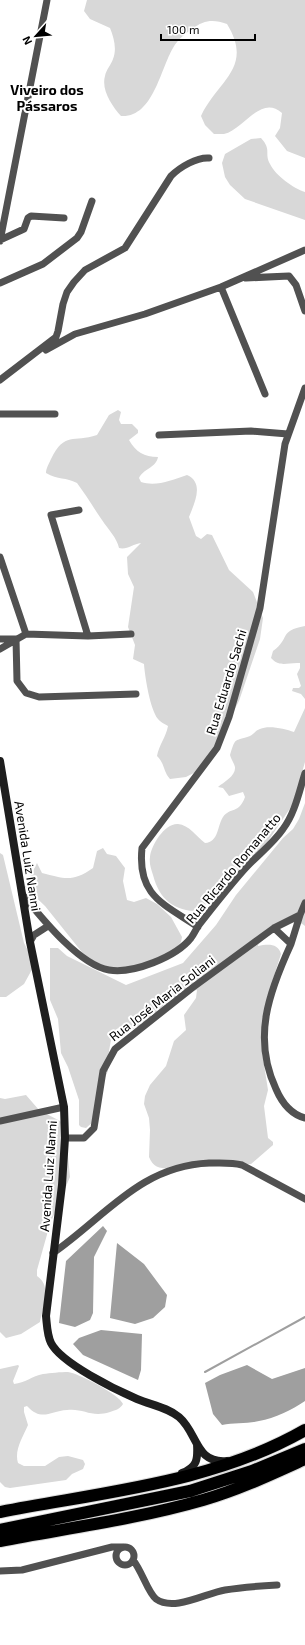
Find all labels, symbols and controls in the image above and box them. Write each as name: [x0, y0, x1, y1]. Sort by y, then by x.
north arrow: [16, 16, 56, 56]
scale bar: [161, 16, 255, 42]
text: 100 m: [167, 22, 199, 36]
text: N: [19, 34, 34, 47]
district label: Viveiro dos Pássaros: [10, 81, 84, 114]
street label: Rua Eduardo Sachi: [202, 627, 250, 737]
street label: Avenida Luiz Nanni: [11, 800, 45, 912]
street label: Rua Ricardo Romanatto: [182, 810, 284, 926]
street label: Rua José Maria Soliani: [106, 952, 218, 1044]
street label: Avenida Luiz Nanni: [36, 1120, 60, 1232]

